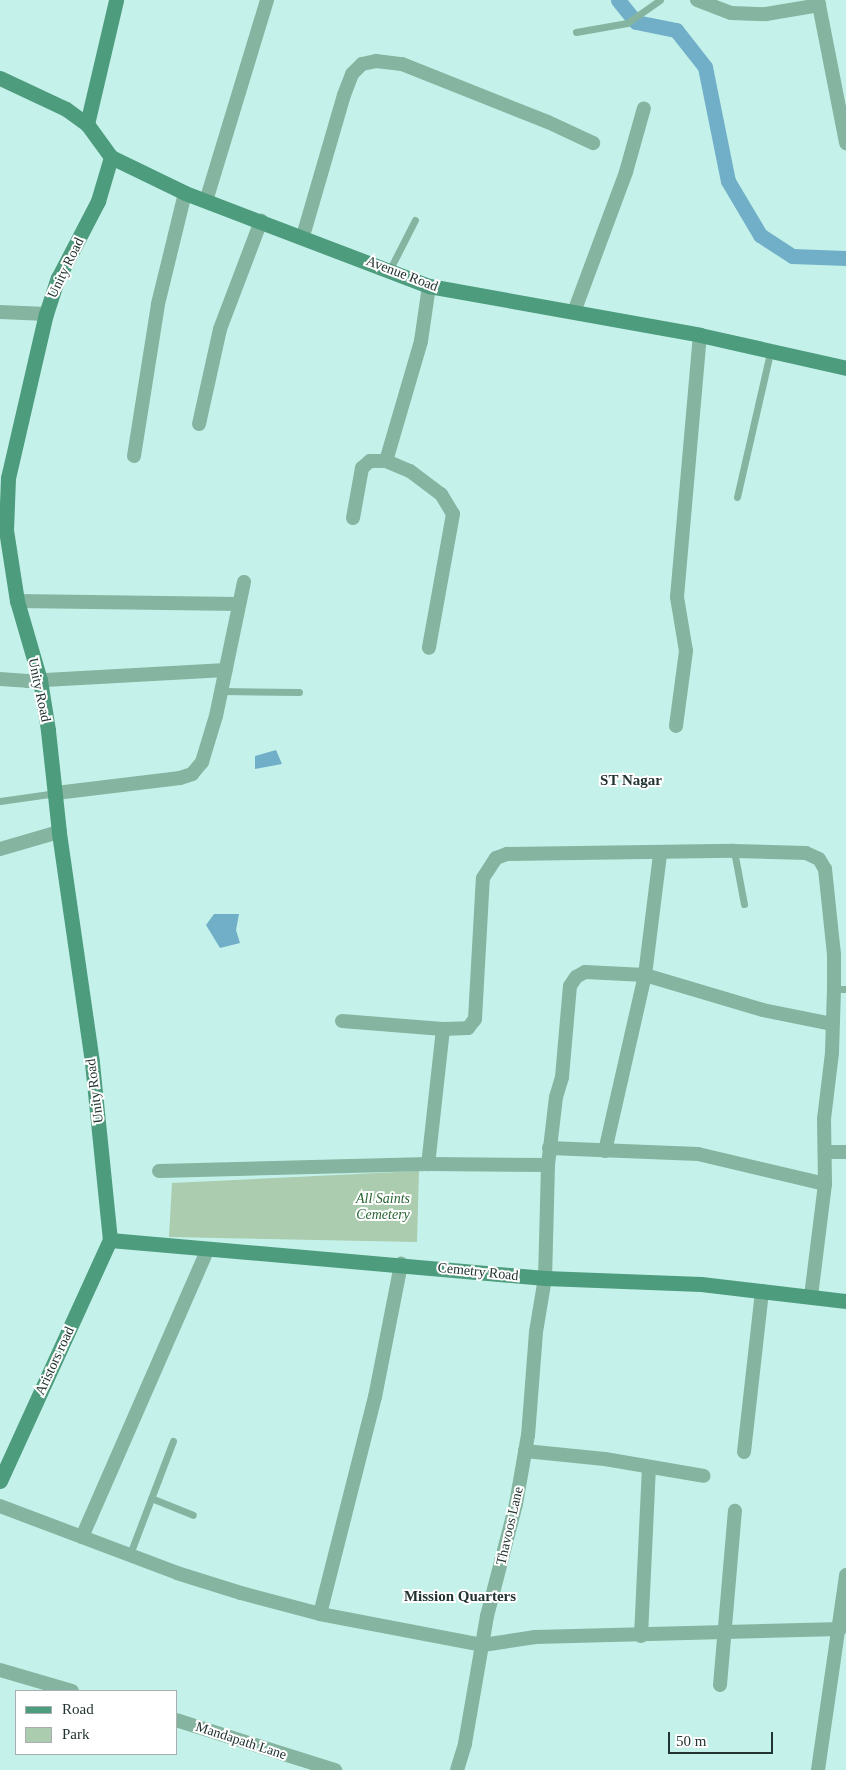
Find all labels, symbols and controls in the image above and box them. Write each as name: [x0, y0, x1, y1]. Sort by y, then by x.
street label: Unity Road: [44, 235, 88, 301]
street label: Avenue Road: [364, 253, 440, 295]
street label: Unity Road: [24, 656, 54, 724]
district label: ST Nagar: [600, 772, 662, 790]
street label: Unity Road: [83, 1058, 107, 1124]
park label: All Saints Cemetery: [356, 1191, 410, 1224]
street label: Cemetry Road: [437, 1259, 519, 1285]
street label: Aristors road: [32, 1324, 78, 1398]
street label: Thavoos Lane: [493, 1485, 527, 1567]
district label: Mission Quarters: [404, 1588, 516, 1606]
legend: [15, 1690, 178, 1755]
text: Road: [62, 1701, 94, 1717]
street label: Mandapath Lane: [193, 1718, 289, 1764]
scale bar: [671, 1722, 776, 1754]
text: Park: [62, 1726, 90, 1742]
text: 50 m: [676, 1733, 706, 1749]

